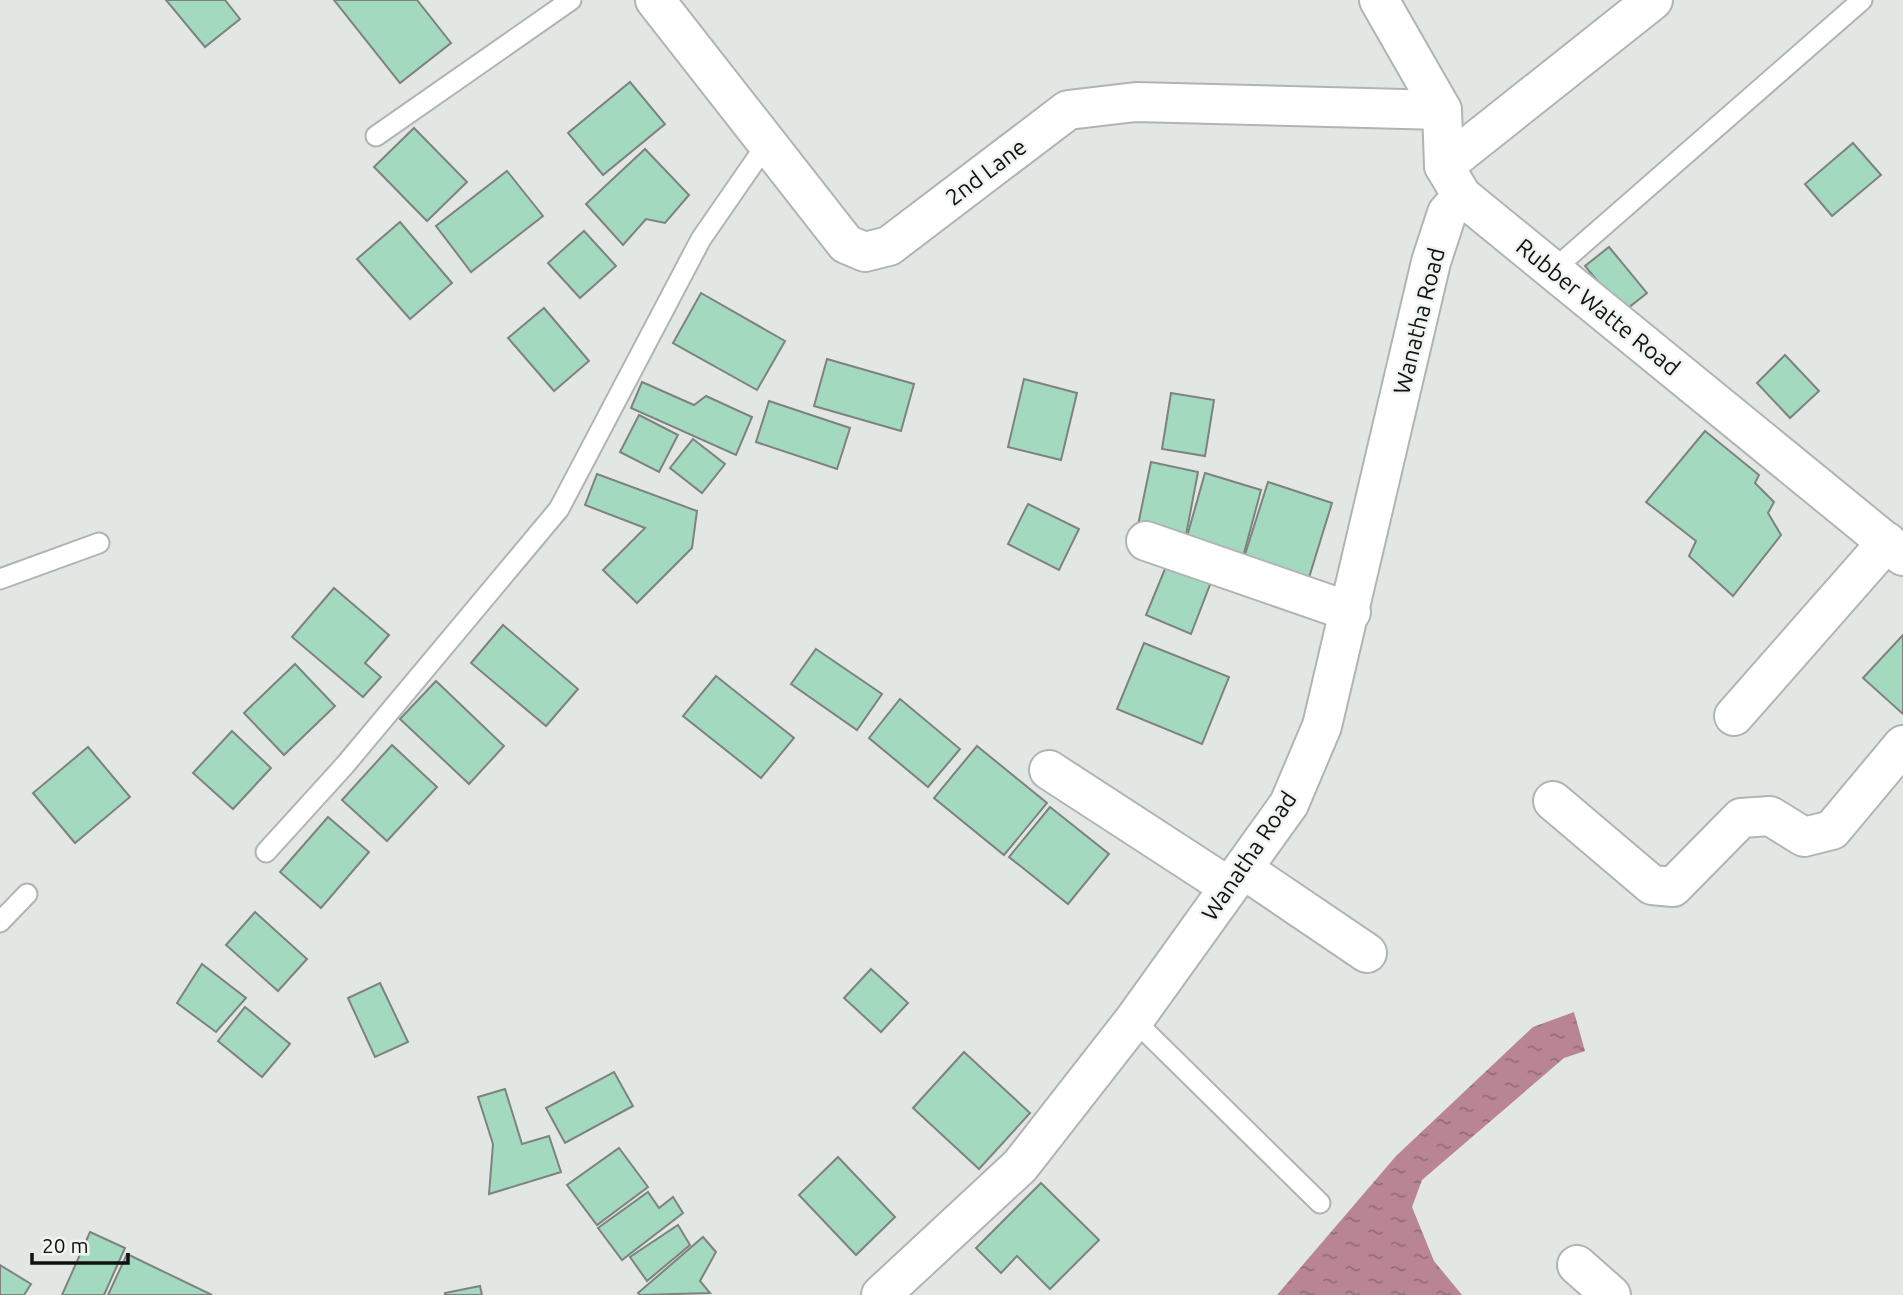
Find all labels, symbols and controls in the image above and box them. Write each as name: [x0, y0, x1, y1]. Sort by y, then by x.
street label: 2nd Lane: [941, 133, 1031, 210]
street label: Rubber Watte Road: [1512, 233, 1685, 380]
street label: Wanatha Road: [1388, 245, 1449, 397]
street label: Wanatha Road: [1196, 787, 1301, 925]
scale bar: [32, 1222, 128, 1266]
text: 20 m: [42, 1233, 89, 1257]

